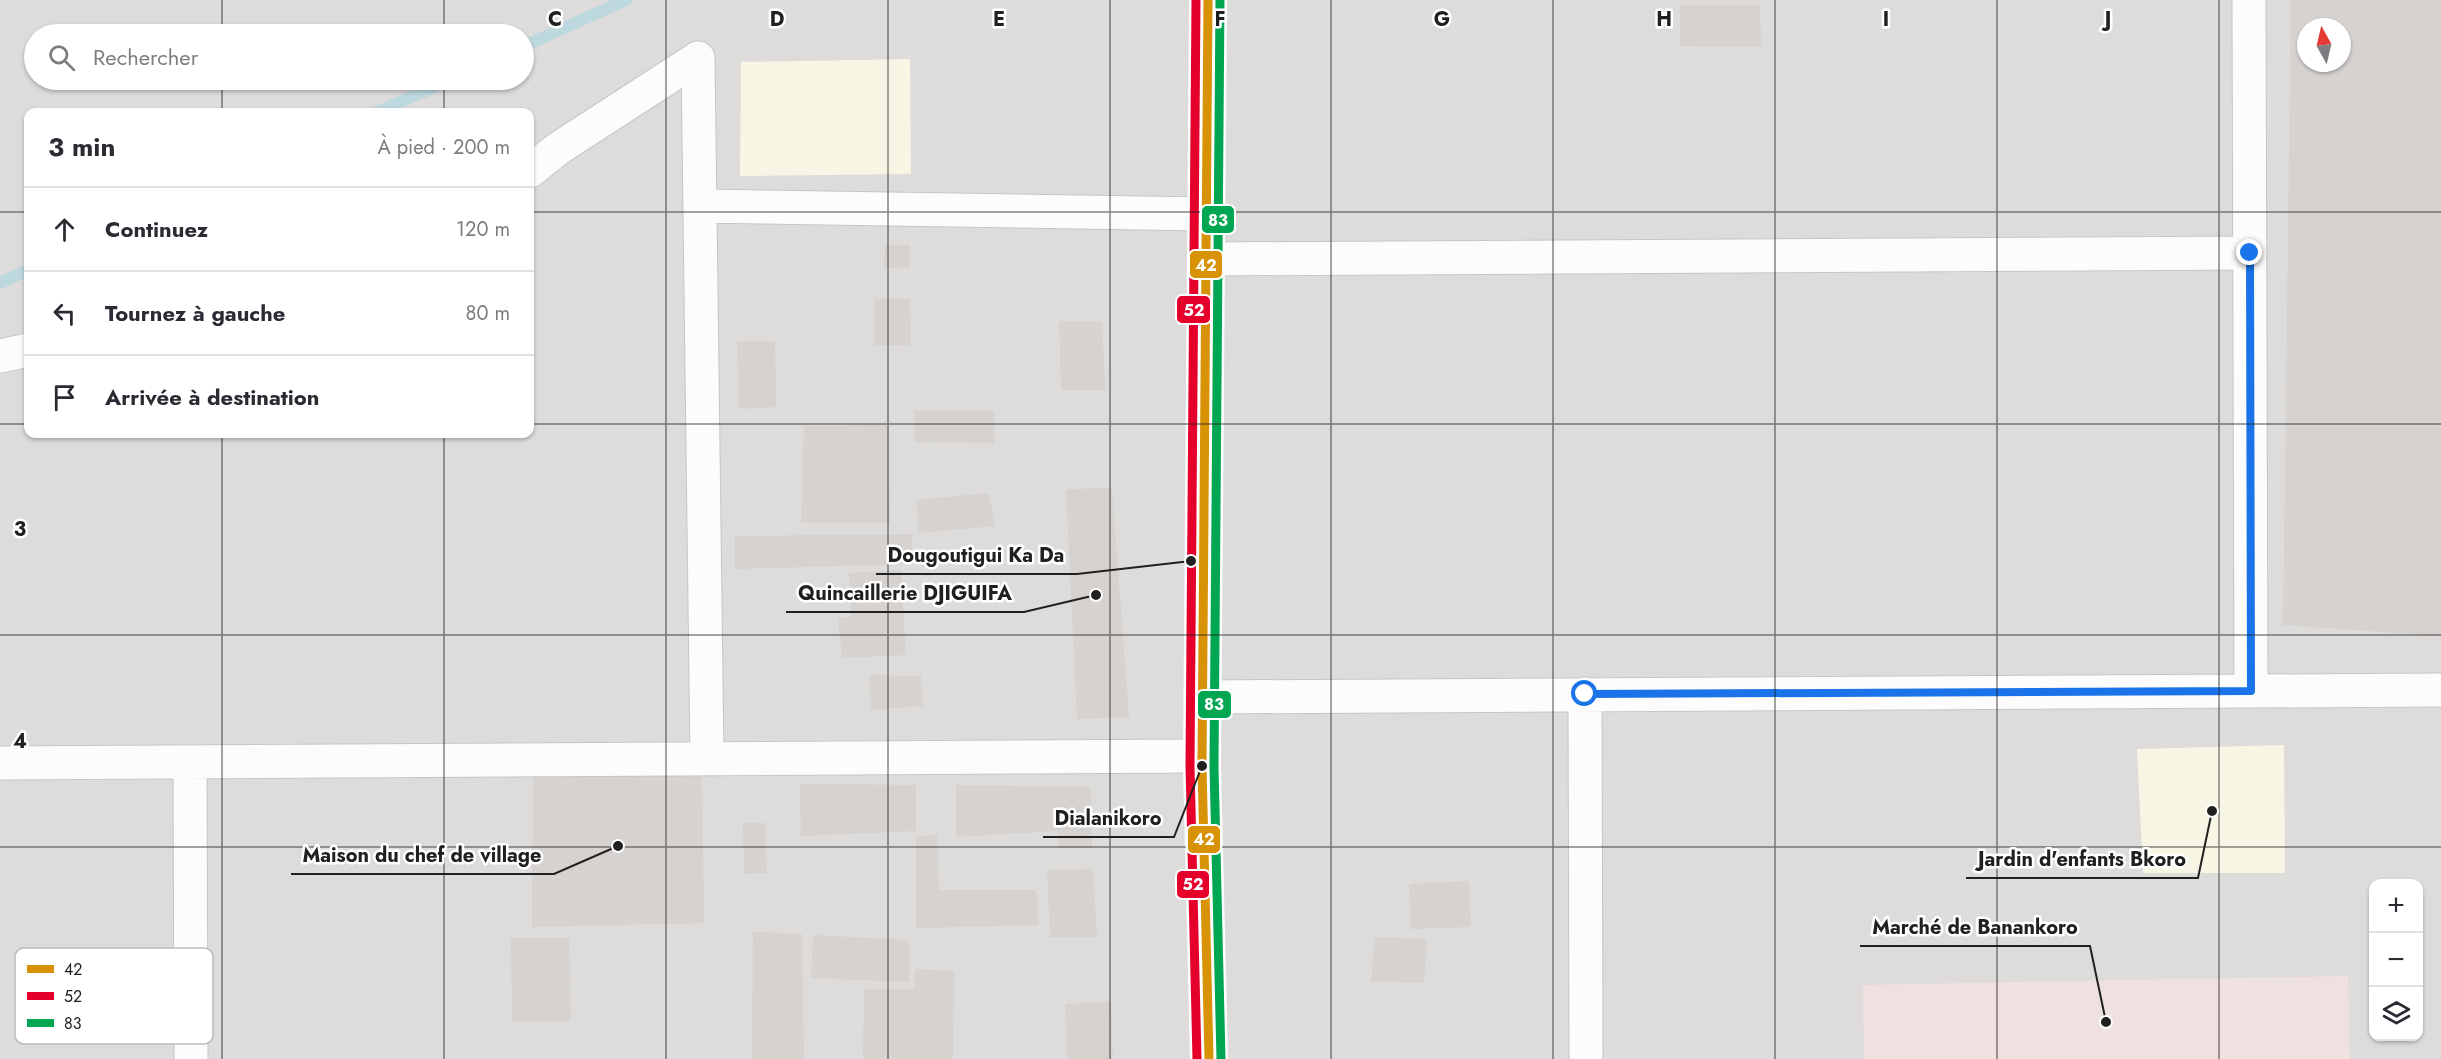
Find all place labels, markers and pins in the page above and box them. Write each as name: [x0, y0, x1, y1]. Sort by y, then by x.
callout: Dougoutigui Ka Da: [876, 536, 1077, 574]
callout: Quincaillerie DJIGUIFA: [786, 574, 1024, 612]
callout: Dialanikoro: [1043, 799, 1174, 837]
callout: Maison du chef de village: [291, 836, 554, 874]
callout: Jardin d'enfants Bkoro: [1966, 840, 2198, 878]
callout: Marché de Banankoro: [1860, 908, 2090, 946]

